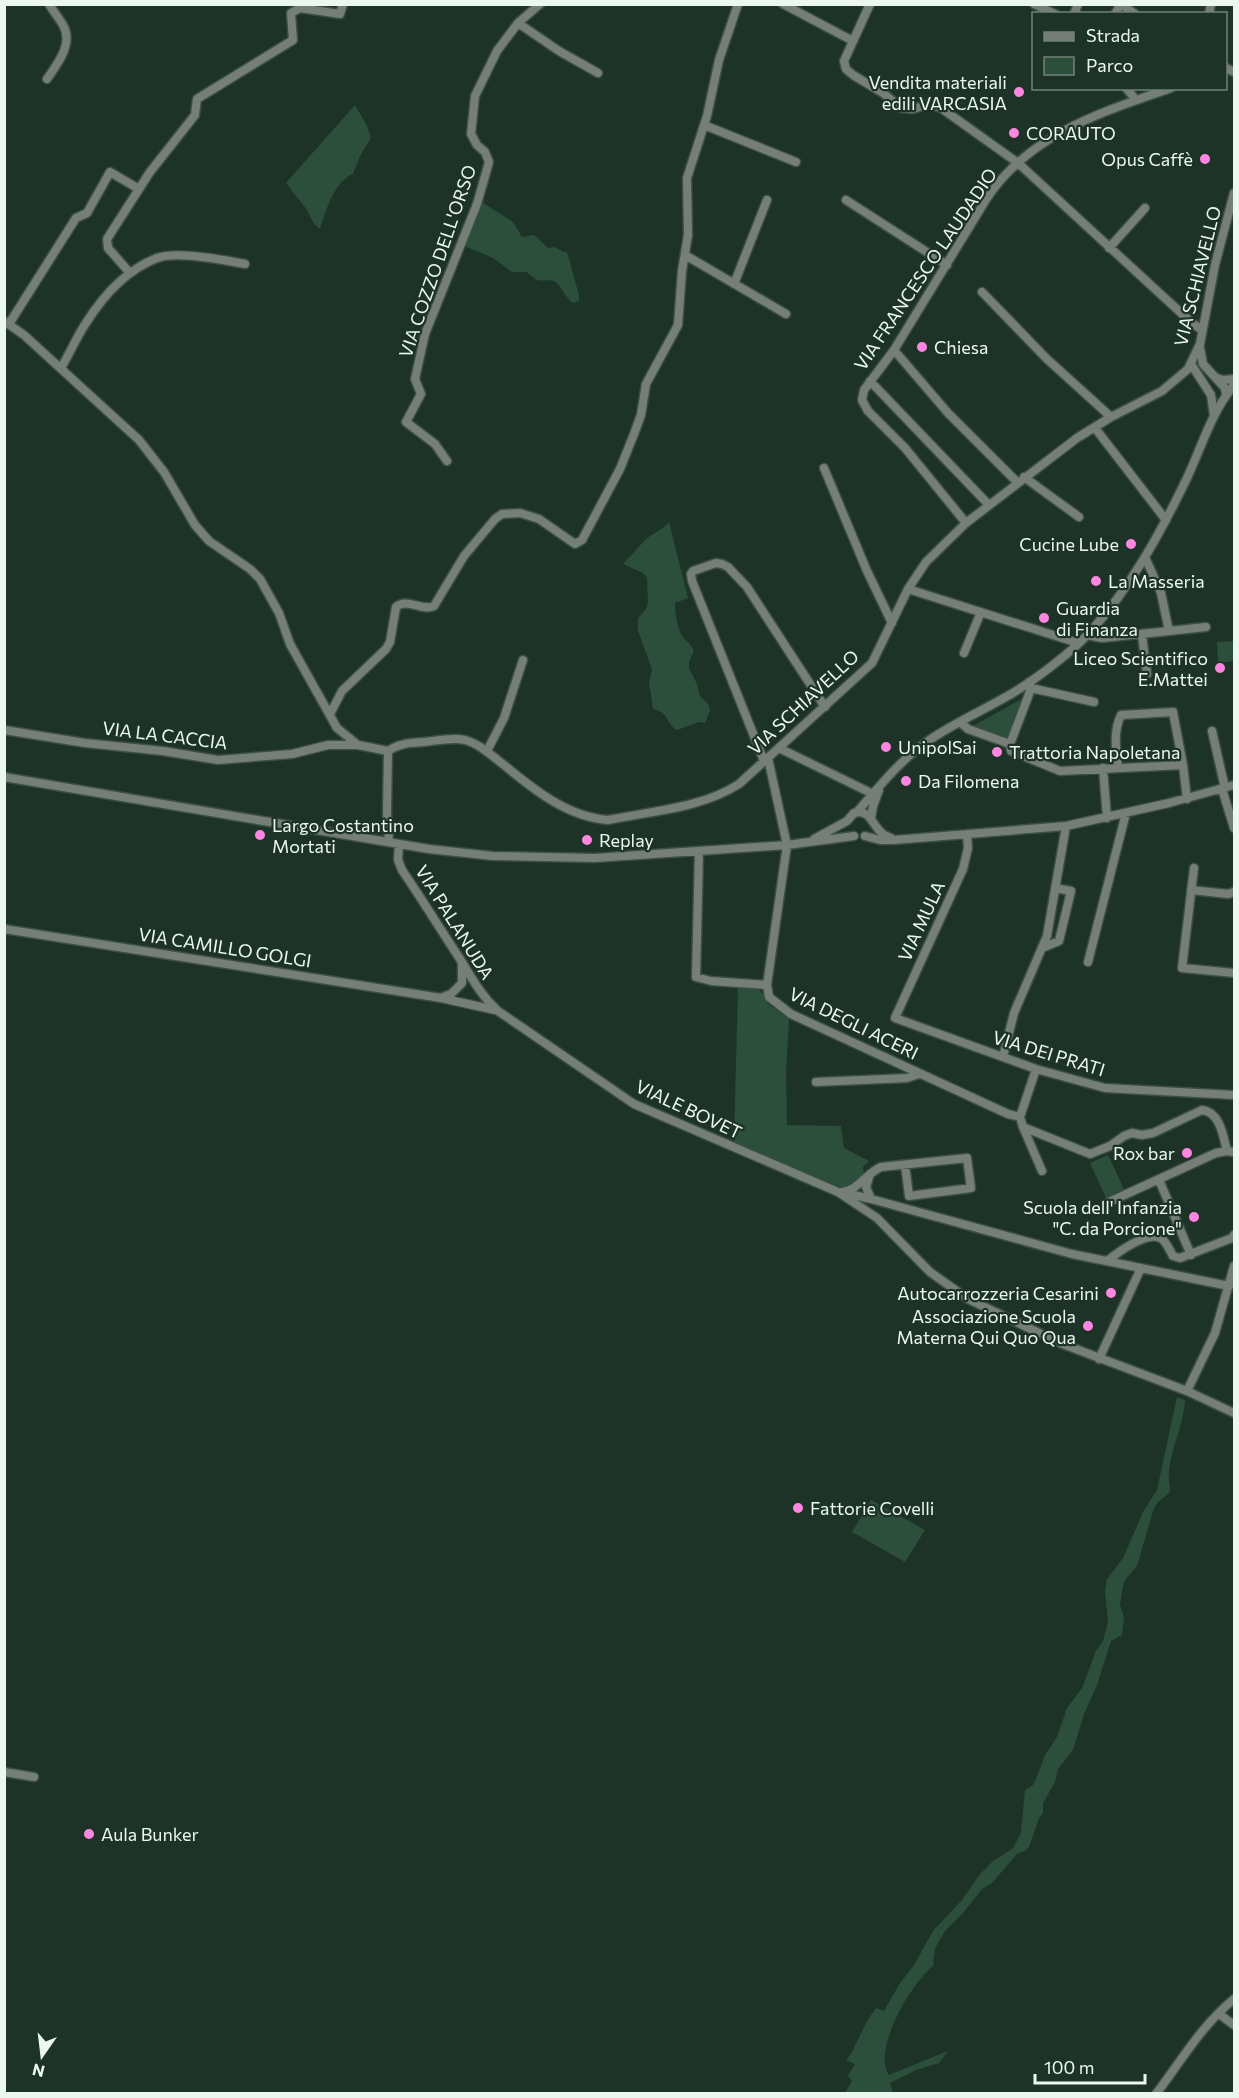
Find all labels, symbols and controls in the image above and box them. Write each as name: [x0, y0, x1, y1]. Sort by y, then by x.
legend: [1032, 12, 1227, 90]
text: Strada: [1086, 24, 1140, 46]
text: Parco: [1086, 54, 1133, 76]
place label: Vendita materiali edili VARCASIA: [869, 71, 1007, 114]
marker: Vendita materiali edili VARCASIA: [1012, 85, 1026, 99]
place label: CORAUTO: [1026, 122, 1116, 144]
marker: CORAUTO: [1007, 126, 1021, 140]
place label: Opus Caffè: [1101, 148, 1193, 170]
marker: Opus Caffè: [1198, 152, 1212, 166]
street label: VIA COZZO DELL'ORSO: [394, 162, 480, 360]
street label: VIA FRANCESCO LAUDADIO: [849, 164, 1001, 374]
street label: VIA SCHIAVELLO: [1169, 204, 1225, 348]
place label: Chiesa: [934, 336, 988, 358]
marker: Chiesa: [915, 340, 929, 354]
place label: Cucine Lube: [1019, 533, 1119, 555]
marker: Cucine Lube: [1124, 537, 1138, 551]
place label: La Masseria: [1108, 570, 1205, 592]
marker: La Masseria: [1089, 574, 1103, 588]
place label: Guardia di Finanza: [1056, 597, 1138, 640]
marker: Guardia di Finanza: [1037, 611, 1051, 625]
street label: VIA SCHIAVELLO: [743, 645, 863, 759]
place label: Liceo Scientifico E.Mattei: [1073, 647, 1208, 690]
marker: Liceo Scientifico E.Mattei: [1213, 661, 1227, 675]
street label: VIA LA CACCIA: [101, 716, 229, 754]
place label: UnipolSai: [898, 736, 977, 758]
marker: UnipolSai: [879, 740, 893, 754]
place label: Trattoria Napoletana: [1009, 741, 1180, 763]
marker: Trattoria Napoletana: [990, 745, 1004, 759]
place label: Da Filomena: [918, 770, 1019, 792]
marker: Da Filomena: [899, 774, 913, 788]
place label: Largo Costantino Mortati: [272, 814, 414, 857]
marker: Largo Costantino Mortati: [253, 828, 267, 842]
place label: Replay: [599, 829, 654, 851]
marker: Replay: [580, 833, 594, 847]
street label: VIA PALANUDA: [411, 861, 499, 983]
street label: VIA MULA: [893, 877, 949, 965]
street label: VIA CAMILLO GOLGI: [137, 922, 313, 972]
street label: VIA DEGLI ACERI: [786, 982, 922, 1064]
street label: VIA DEI PRATI: [990, 1025, 1108, 1081]
street label: VIALE BOVET: [632, 1075, 746, 1143]
place label: Rox bar: [1113, 1142, 1175, 1164]
marker: Rox bar: [1180, 1146, 1194, 1160]
place label: Scuola dell' Infanzia "C. da Porcione": [1023, 1196, 1182, 1239]
marker: Scuola dell' Infanzia "C. da Porcione": [1187, 1210, 1201, 1224]
place label: Autocarrozzeria Cesarini: [897, 1282, 1099, 1304]
marker: Autocarrozzeria Cesarini: [1104, 1286, 1118, 1300]
place label: Associazione Scuola Materna Qui Quo Qua: [896, 1305, 1076, 1348]
marker: Associazione Scuola Materna Qui Quo Qua: [1081, 1319, 1095, 1333]
place label: Fattorie Covelli: [810, 1497, 934, 1519]
marker: Fattorie Covelli: [791, 1501, 805, 1515]
place label: Aula Bunker: [101, 1823, 199, 1845]
marker: Aula Bunker: [82, 1827, 96, 1841]
north arrow: [12, 2026, 72, 2086]
scale bar: [1035, 2047, 1144, 2085]
text: 100 m: [1044, 2056, 1094, 2078]
text: N: [30, 2060, 46, 2082]

